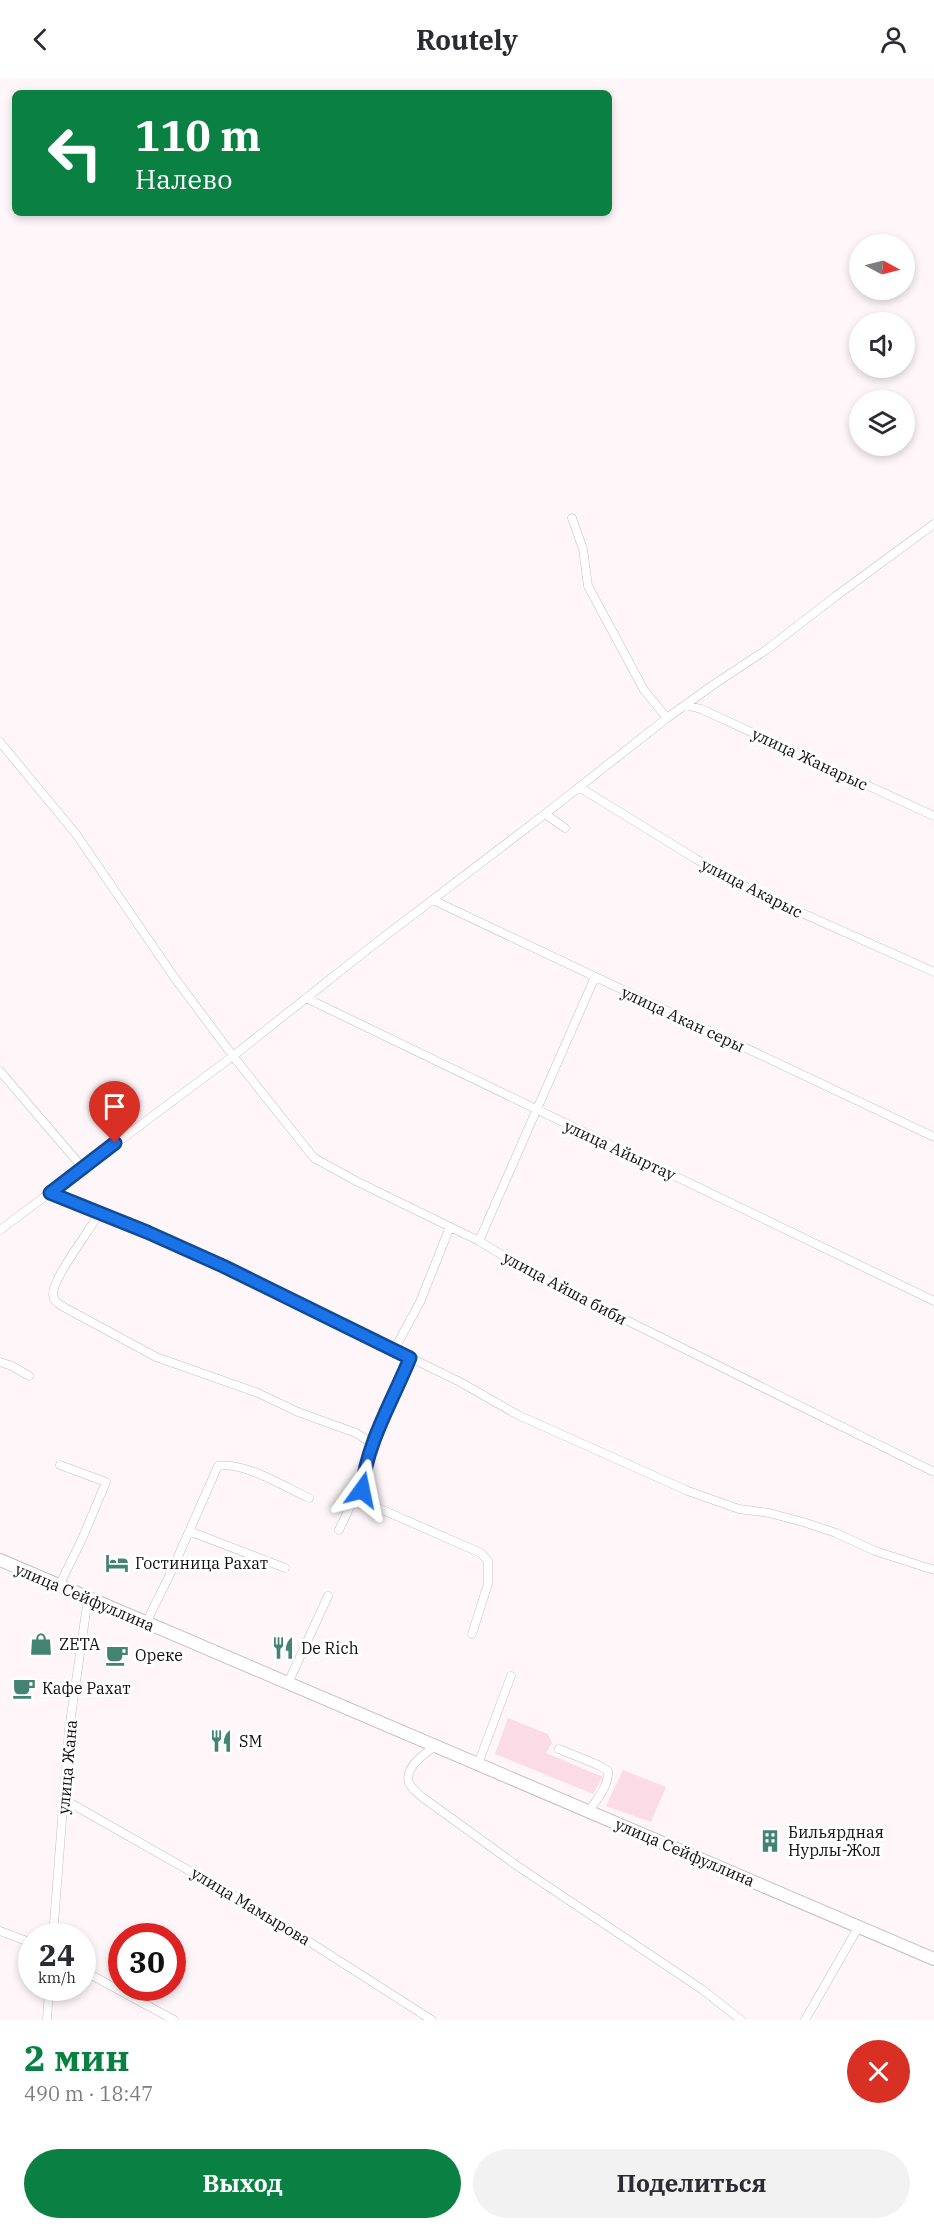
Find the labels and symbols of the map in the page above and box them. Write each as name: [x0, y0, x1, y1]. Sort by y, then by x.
north arrow: [849, 234, 915, 300]
street label: улица Жанарыс: [749, 723, 871, 795]
street label: улица Акарыс: [698, 854, 806, 922]
street label: улица Акан серы: [618, 982, 748, 1056]
pin: [89, 1081, 140, 1143]
street label: улица Айыртау: [561, 1115, 679, 1185]
street label: улица Айша биби: [500, 1247, 630, 1329]
position arrow: [330, 1458, 394, 1522]
hotel icon: Гостиница Рахат: [104, 1550, 130, 1576]
place label: Гостиница Рахат: [135, 1553, 268, 1573]
street label: улица Сейфуллина: [12, 1559, 158, 1636]
shop icon: ZETA: [28, 1631, 54, 1657]
place label: ZETA: [59, 1634, 100, 1654]
restaurant icon: De Rich: [270, 1635, 296, 1661]
place label: De Rich: [301, 1638, 359, 1658]
cafe icon: Ореке: [104, 1642, 130, 1668]
place label: Ореке: [135, 1645, 183, 1665]
cafe icon: Кафе Рахат: [11, 1675, 37, 1701]
place label: Кафе Рахат: [42, 1678, 131, 1698]
street label: улица Жана: [53, 1719, 81, 1815]
restaurant icon: SM: [208, 1728, 234, 1754]
place label: SM: [239, 1731, 262, 1751]
street label: улица Сейфуллина: [612, 1814, 758, 1891]
place label: Бильярдная Нурлы-Жол: [788, 1822, 884, 1860]
building icon: Бильярдная Нурлы-Жол: [757, 1828, 783, 1854]
street label: улица Мамырова: [188, 1863, 314, 1950]
speed limit sign: 30: [108, 1923, 186, 2001]

